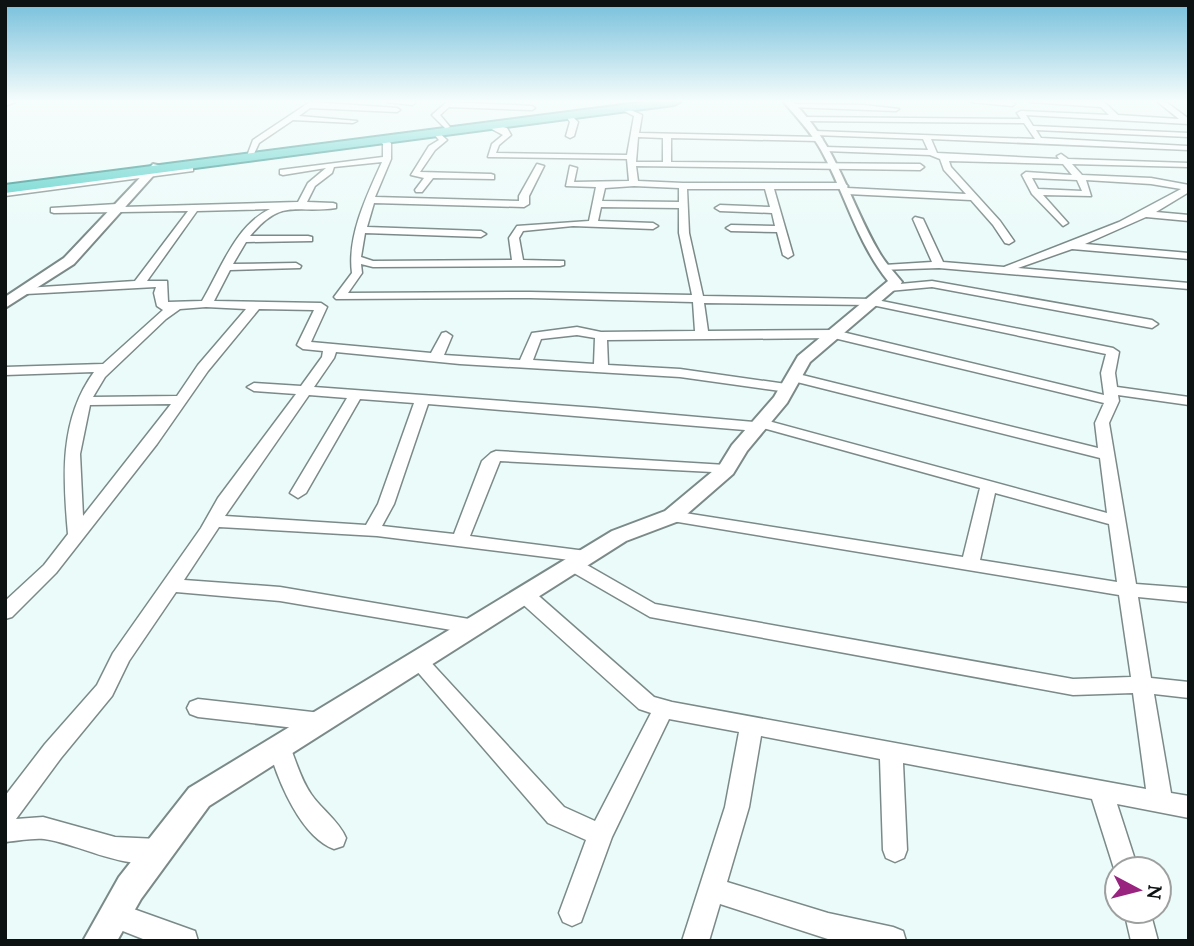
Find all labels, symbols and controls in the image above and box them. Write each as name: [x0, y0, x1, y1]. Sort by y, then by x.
north arrow: [1103, 855, 1173, 925]
text: N: [1142, 883, 1168, 901]

